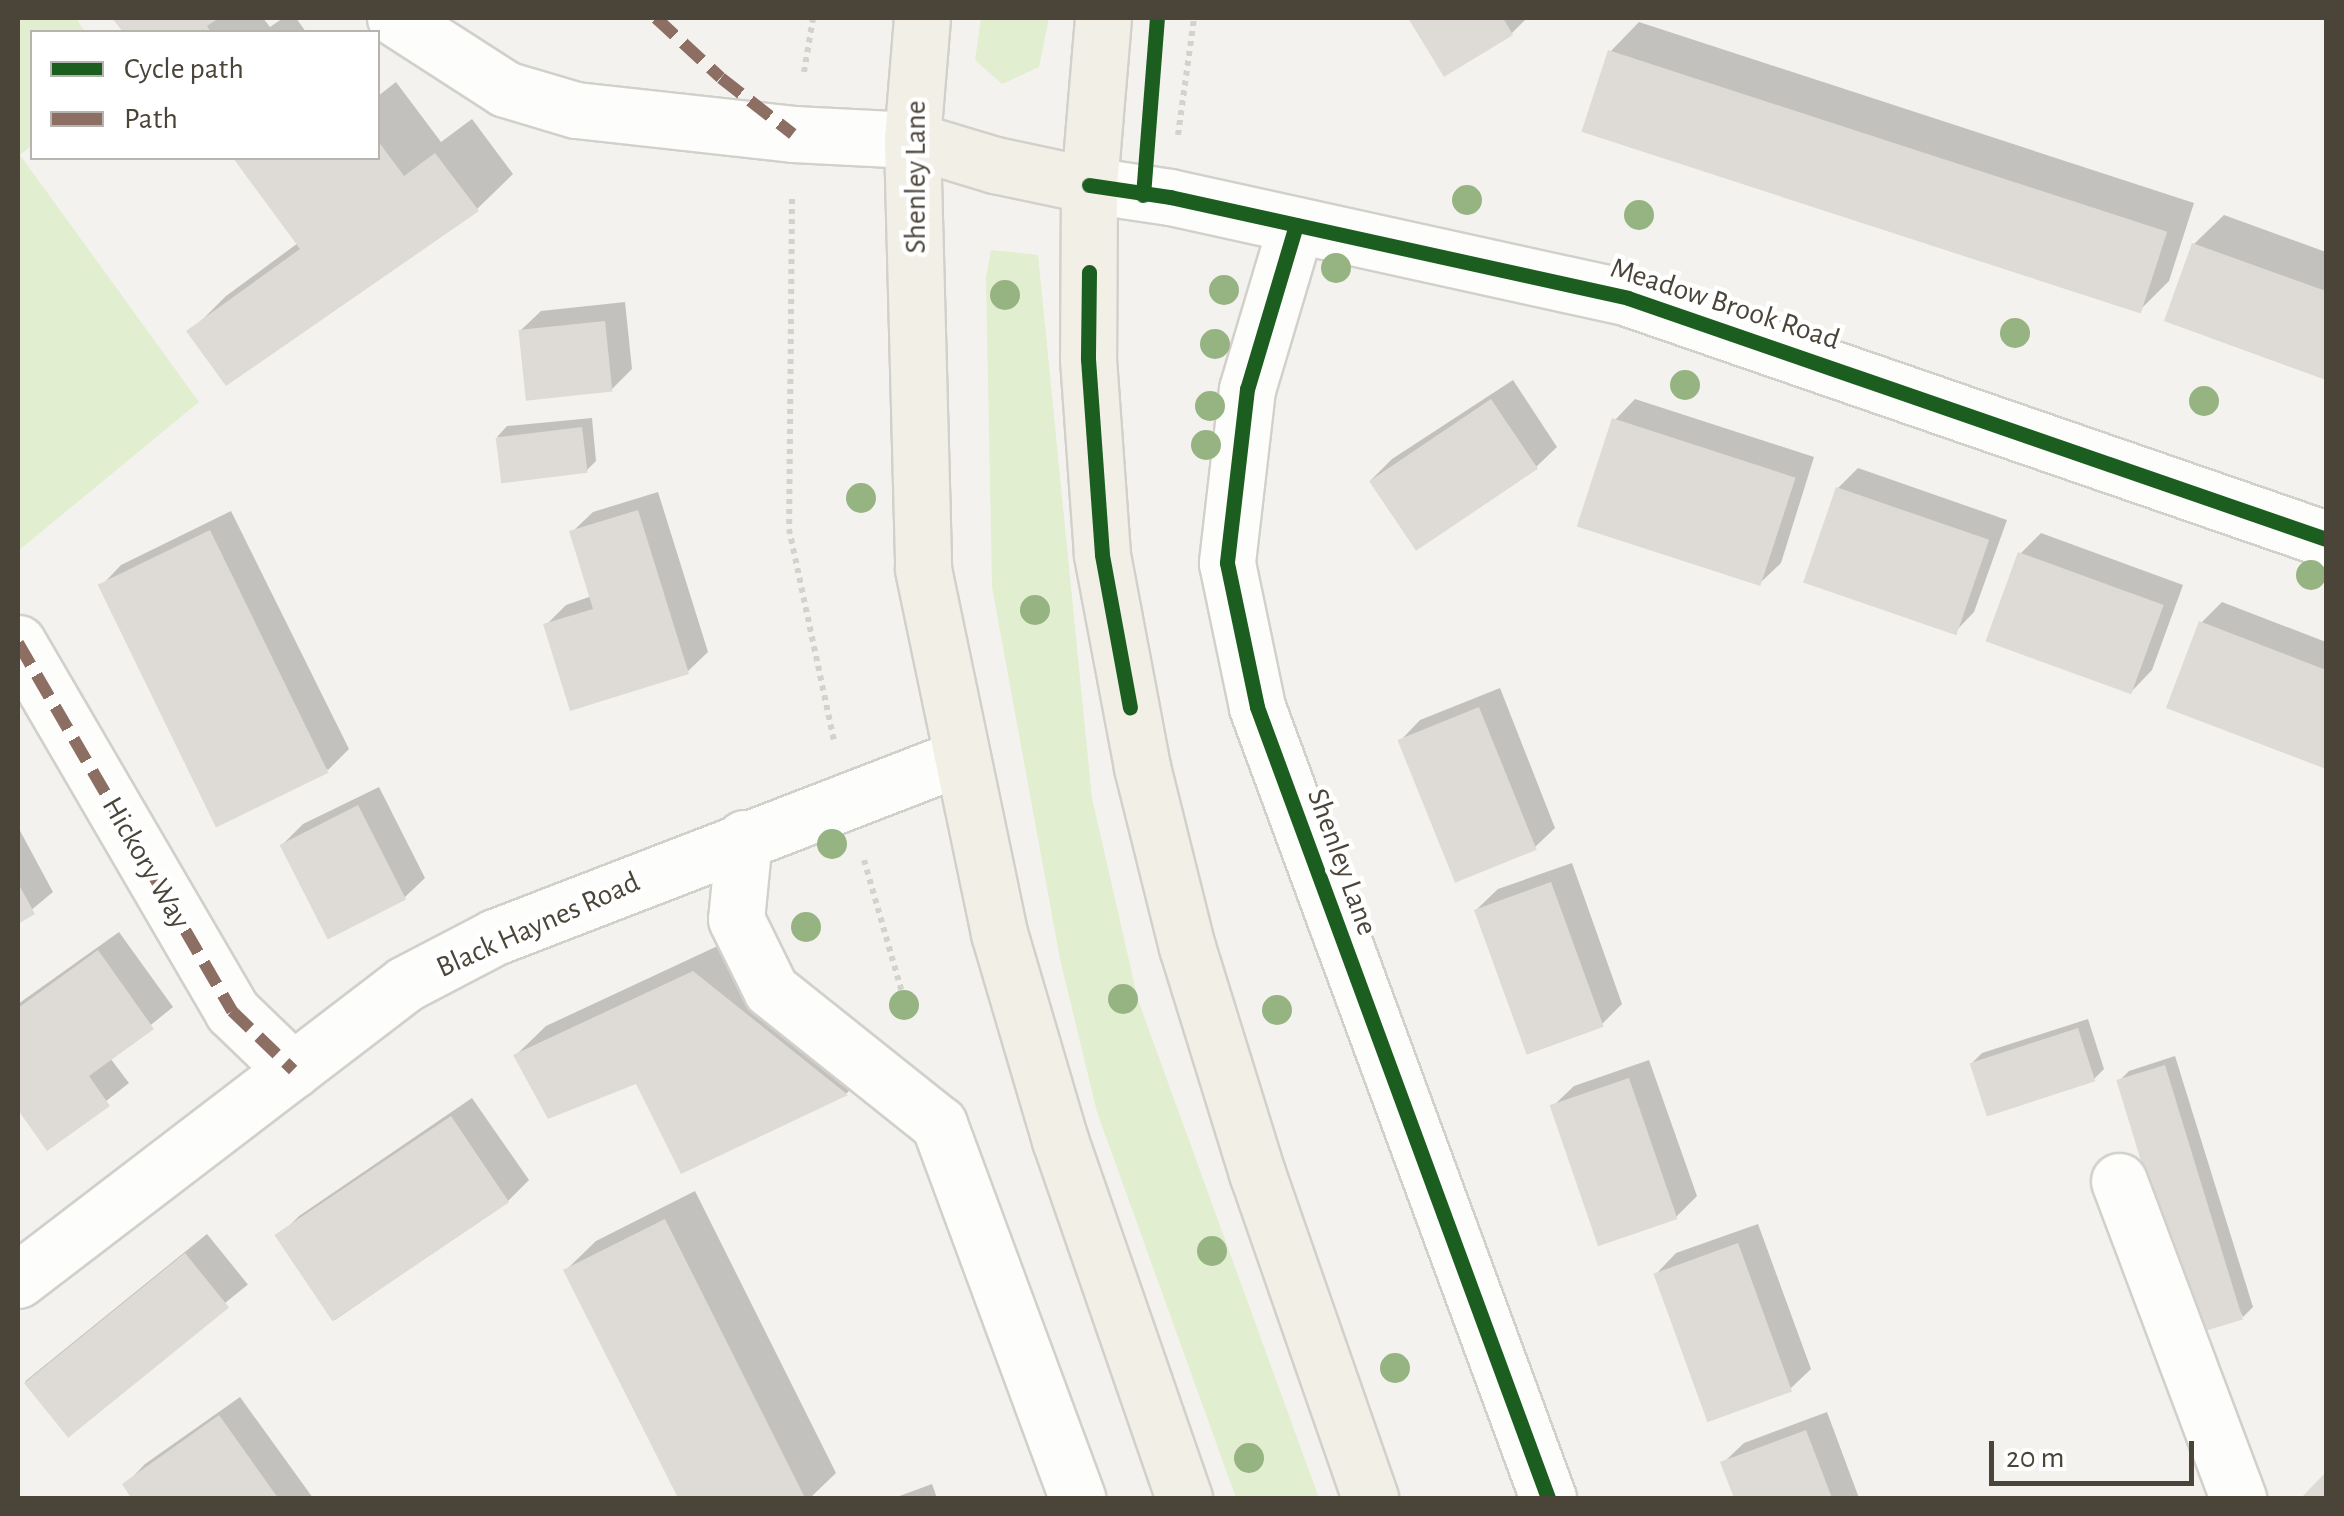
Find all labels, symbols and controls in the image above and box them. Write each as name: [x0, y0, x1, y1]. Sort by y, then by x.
legend: [30, 30, 380, 160]
text: Cycle path: [124, 54, 244, 84]
street label: Shenley Lane: [898, 100, 934, 254]
text: Path: [124, 104, 178, 134]
street label: Meadow Brook Road: [1606, 250, 1844, 358]
street label: Shenley Lane: [1299, 784, 1385, 940]
street label: Hickory Way: [94, 791, 198, 935]
street label: Black Haynes Road: [431, 864, 645, 986]
scale bar: [1994, 1421, 2199, 1483]
text: 20 m: [2006, 1443, 2064, 1473]

